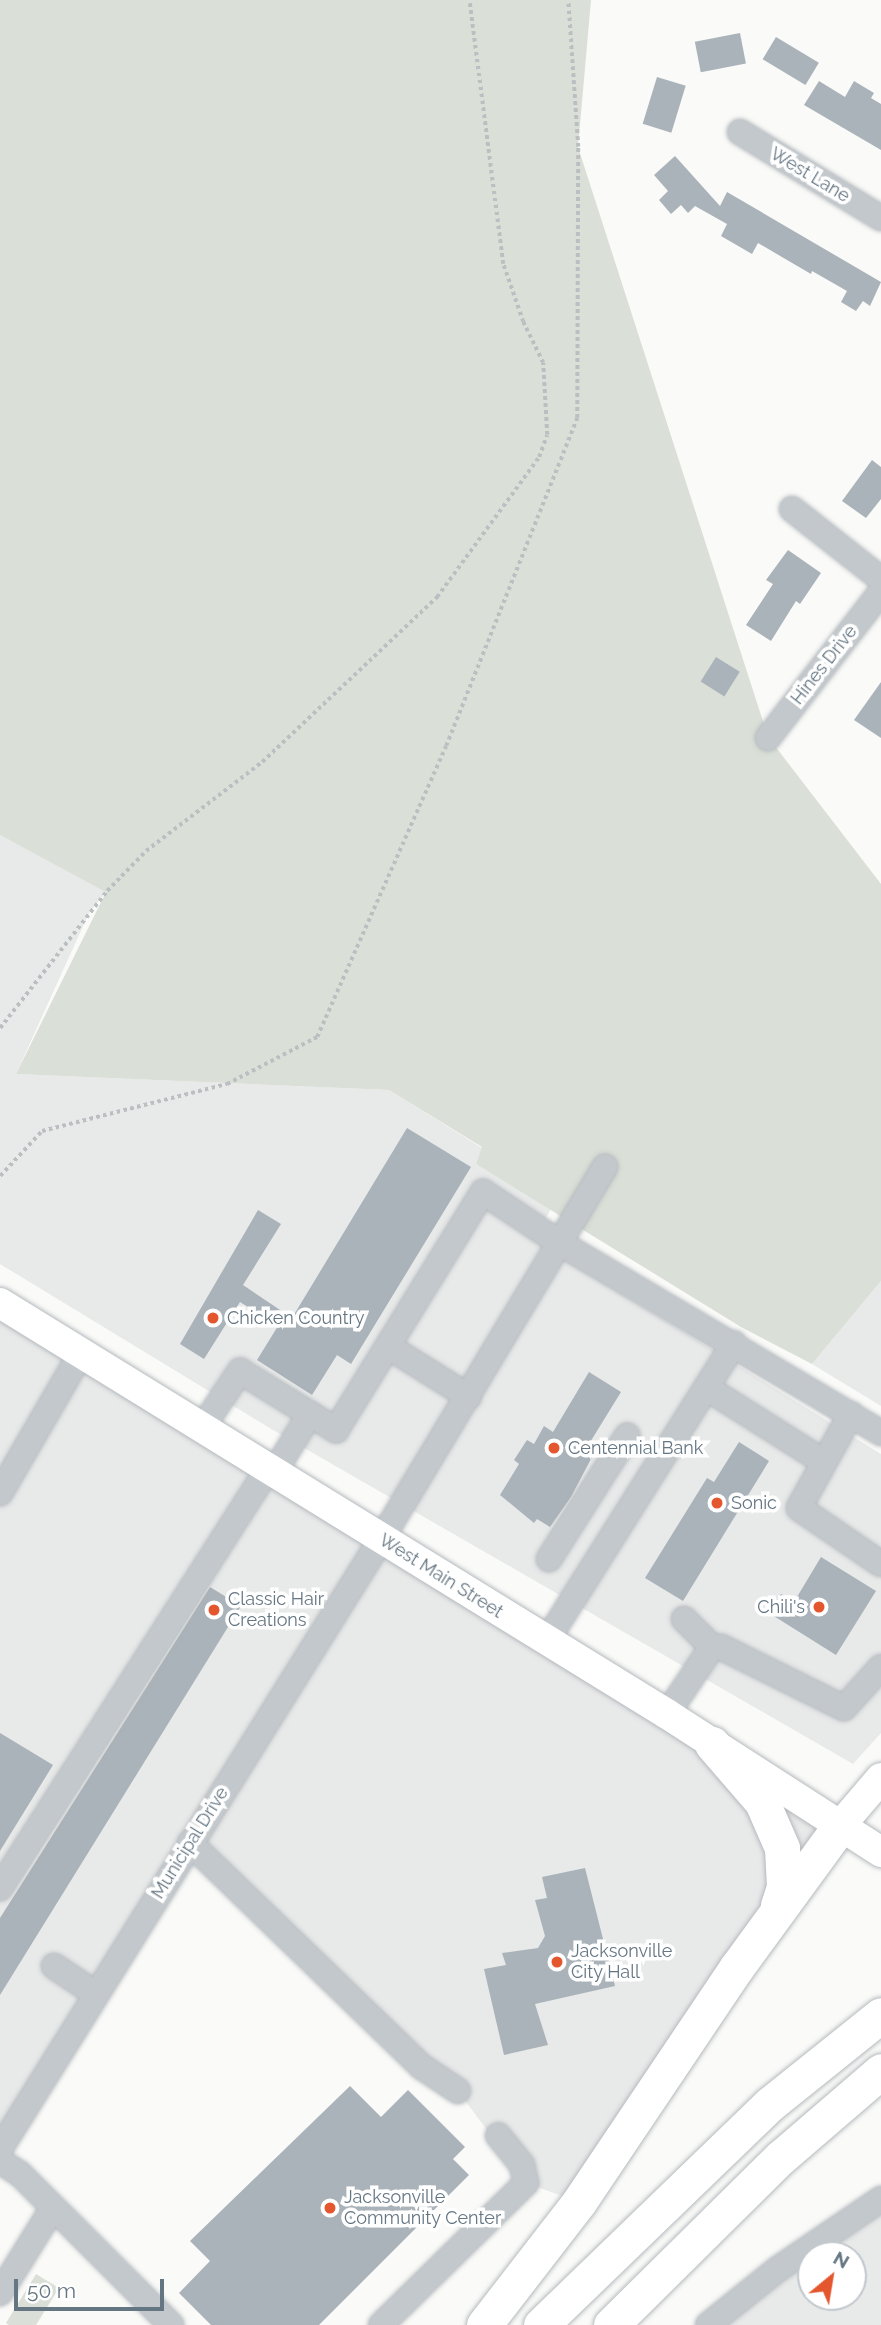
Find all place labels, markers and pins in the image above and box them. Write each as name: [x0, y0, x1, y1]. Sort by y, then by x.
place label: Chicken Country: [227, 1307, 365, 1329]
marker: Chicken Country: [205, 1310, 221, 1326]
place label: Centennial Bank: [568, 1437, 704, 1459]
marker: Centennial Bank: [546, 1440, 562, 1456]
place label: Sonic: [731, 1492, 777, 1514]
marker: Sonic: [709, 1495, 725, 1511]
place label: Classic Hair Creations: [228, 1589, 324, 1632]
place label: Chili's: [757, 1596, 805, 1618]
marker: Chili's: [811, 1599, 827, 1615]
marker: Classic Hair Creations: [206, 1602, 222, 1618]
place label: Jacksonville City Hall: [571, 1941, 672, 1983]
marker: Jacksonville City Hall: [549, 1954, 565, 1970]
place label: Jacksonville Community Center: [344, 2187, 502, 2230]
marker: Jacksonville Community Center: [322, 2200, 338, 2216]

